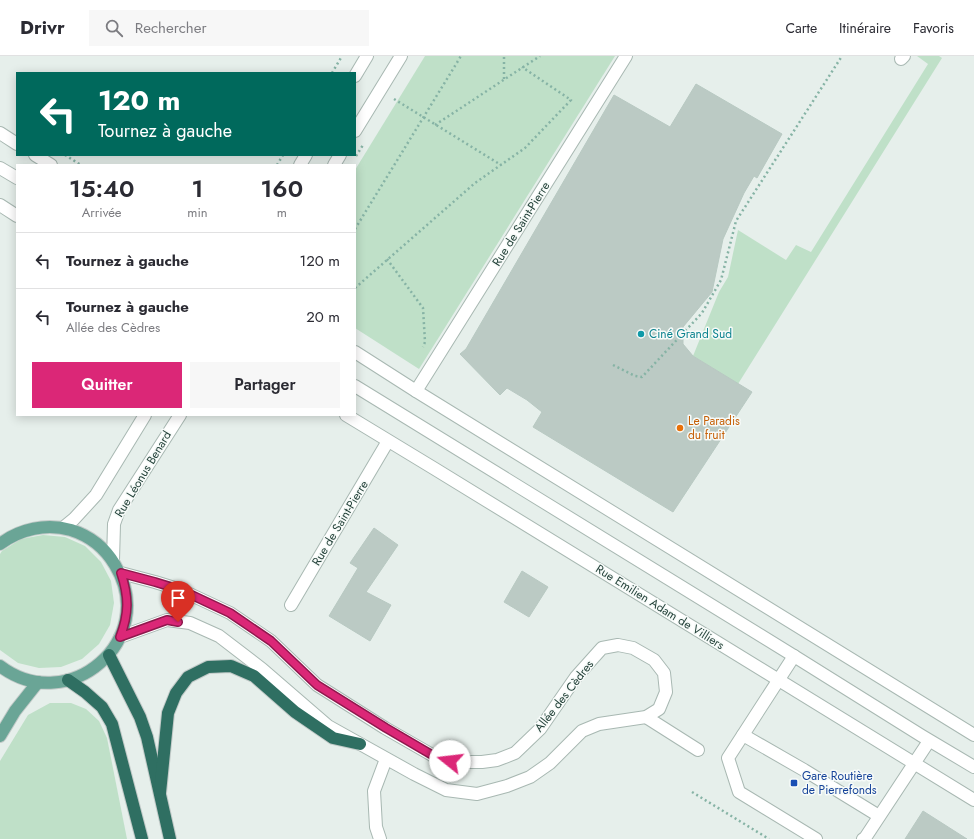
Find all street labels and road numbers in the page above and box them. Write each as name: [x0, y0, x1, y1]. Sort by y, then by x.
street label: Rue de Saint-Pierre: [488, 178, 554, 270]
street label: Rue Léonus Benard: [110, 427, 176, 521]
street label: Rue de Saint-Pierre: [307, 477, 373, 569]
street label: Rue Emilien Adam de Villiers: [592, 560, 728, 654]
street label: Allée des Cèdres: [530, 656, 598, 736]

